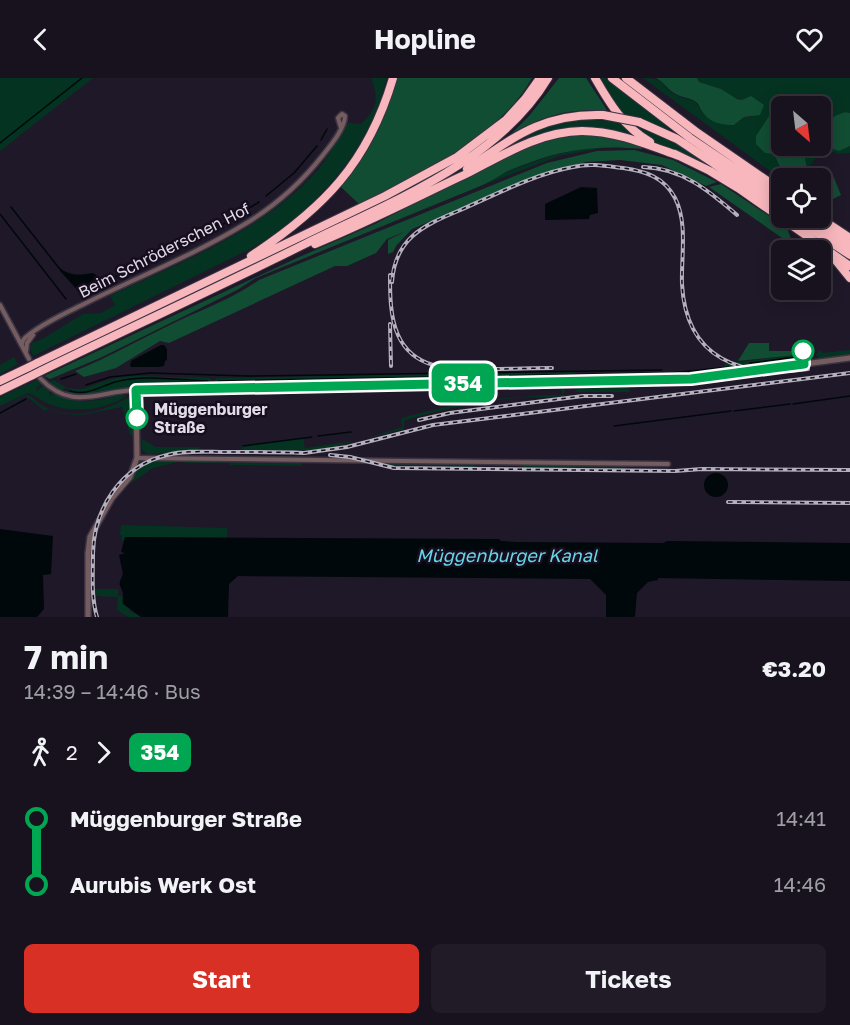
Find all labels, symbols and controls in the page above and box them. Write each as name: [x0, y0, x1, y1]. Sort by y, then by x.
icon: back: [24, 23, 57, 56]
text: Hopline: [374, 23, 476, 55]
icon: heart: [793, 23, 826, 56]
north arrow: [771, 96, 831, 156]
map controls: [771, 96, 831, 300]
button: locate: [771, 168, 831, 228]
street label: Beim Schröderschen Hof: [75, 198, 253, 302]
button: layers: [771, 240, 831, 300]
unlabelled marker: [792, 340, 814, 362]
line badge: 354: [428, 364, 498, 402]
text: 354: [444, 370, 482, 396]
place label: Müggenburger Straße: [154, 399, 267, 437]
marker: Müggenburger Straße: [126, 407, 148, 429]
water label: Müggenburger Kanal: [416, 544, 599, 566]
text: 7 min: [24, 637, 108, 676]
text: €3.20: [762, 655, 826, 682]
text: 14:39 – 14:46 · Bus: [24, 679, 201, 703]
icon: walk: [24, 736, 57, 769]
icon: forward: [87, 736, 120, 769]
text: 354: [141, 739, 179, 765]
text: 2: [66, 740, 78, 764]
text: Müggenburger Straße: [70, 805, 302, 832]
text: 14:41: [776, 806, 826, 830]
text: Aurubis Werk Ost: [70, 871, 256, 898]
text: 14:46: [774, 872, 826, 896]
button: Start: [24, 944, 419, 1013]
button: Tickets: [431, 944, 826, 1013]

